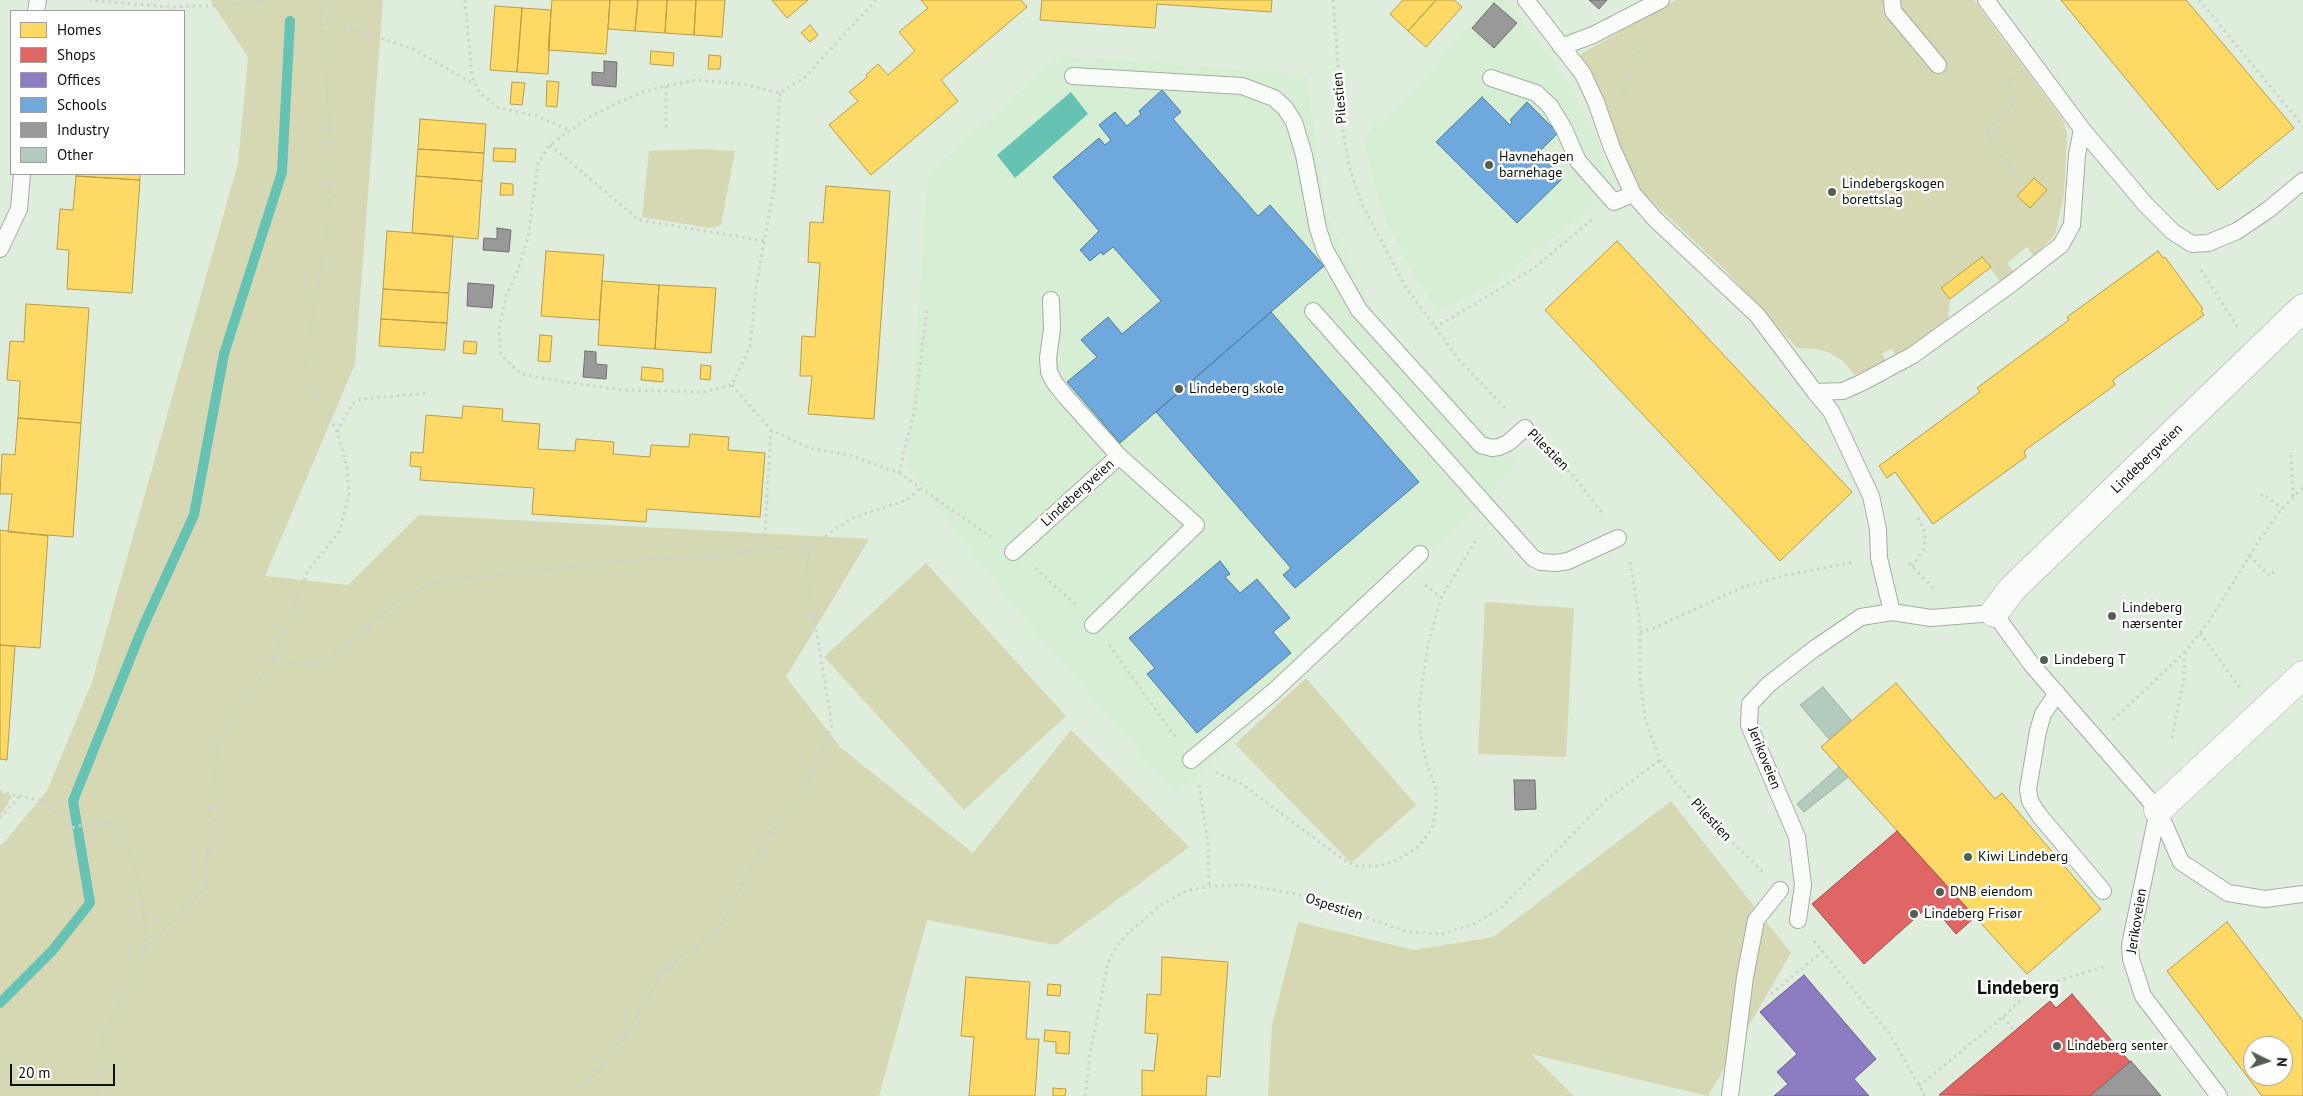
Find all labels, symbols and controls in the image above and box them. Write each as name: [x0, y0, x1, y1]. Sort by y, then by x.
legend: [10, 10, 185, 175]
text: Homes: [57, 20, 101, 39]
text: Shops: [57, 45, 96, 64]
text: Offices: [57, 70, 101, 89]
street label: Pilestien: [1329, 71, 1351, 125]
text: Schools: [57, 95, 107, 114]
text: Industry: [57, 120, 109, 139]
text: Other: [57, 145, 93, 164]
place label: Havnehagen barnehage: [1499, 149, 1574, 182]
marker: Havnehagen barnehage: [1483, 159, 1495, 171]
place label: Lindebergskogen borettslag: [1842, 176, 1944, 208]
marker: Lindebergskogen borettslag: [1826, 186, 1838, 198]
place label: Lindeberg skole: [1189, 381, 1284, 397]
marker: Lindeberg skole: [1173, 383, 1185, 395]
street label: Lindebergveien: [2108, 421, 2186, 497]
street label: Pilestien: [1524, 426, 1572, 474]
street label: Lindebergveien: [1038, 456, 1118, 530]
place label: Lindeberg nærsenter: [2122, 600, 2183, 632]
marker: Lindeberg nærsenter: [2106, 610, 2118, 622]
place label: Lindeberg T: [2054, 652, 2126, 668]
marker: Lindeberg T: [2038, 654, 2050, 666]
street label: Jerikoveien: [1744, 724, 1784, 792]
street label: Pilestien: [1687, 795, 1735, 845]
place label: Kiwi Lindeberg: [1978, 849, 2068, 865]
marker: Kiwi Lindeberg: [1962, 851, 1974, 863]
place label: DNB eiendom: [1950, 884, 2033, 900]
marker: DNB eiendom: [1934, 886, 1946, 898]
street label: Jerikoveien: [2124, 887, 2150, 955]
street label: Ospestien: [1303, 890, 1365, 924]
place label: Lindeberg Frisør: [1924, 906, 2022, 922]
marker: Lindeberg Frisør: [1908, 908, 1920, 920]
district label: Lindeberg: [1977, 978, 2059, 1000]
north arrow: [2243, 1036, 2293, 1086]
place label: Lindeberg senter: [2067, 1038, 2168, 1054]
marker: Lindeberg senter: [2051, 1040, 2063, 1052]
scale bar: [12, 1054, 118, 1086]
text: N: [2273, 1057, 2291, 1067]
text: 20 m: [18, 1063, 51, 1082]

